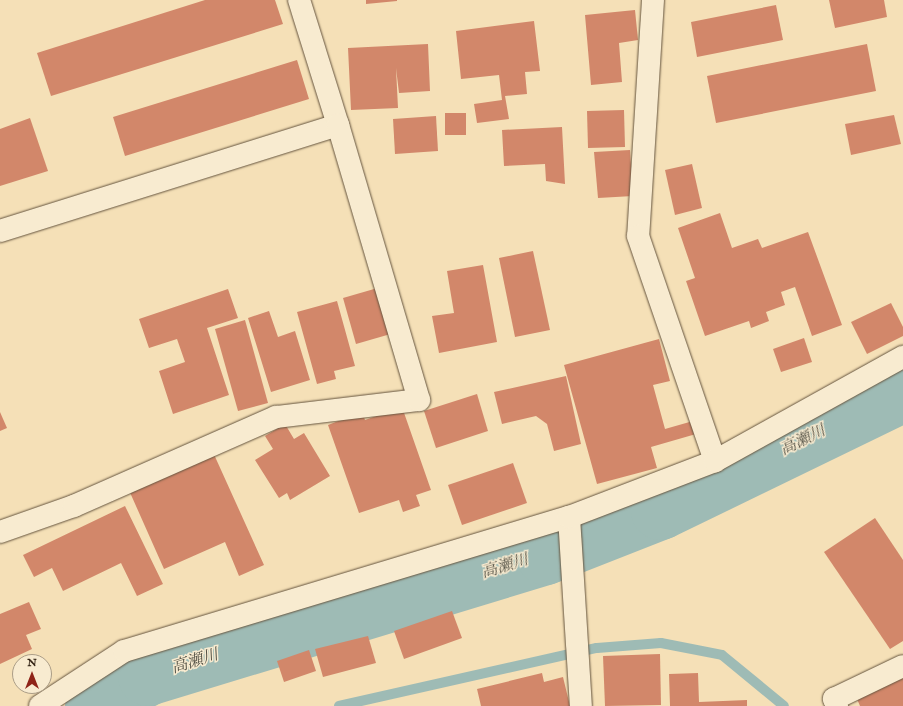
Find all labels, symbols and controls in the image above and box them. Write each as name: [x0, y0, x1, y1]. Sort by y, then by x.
water label: 高瀬川: [777, 422, 829, 460]
water label: 高瀬川: [479, 551, 531, 583]
water label: 高瀬川: [169, 646, 221, 678]
north arrow: [12, 654, 52, 694]
text: N: [27, 656, 37, 670]

